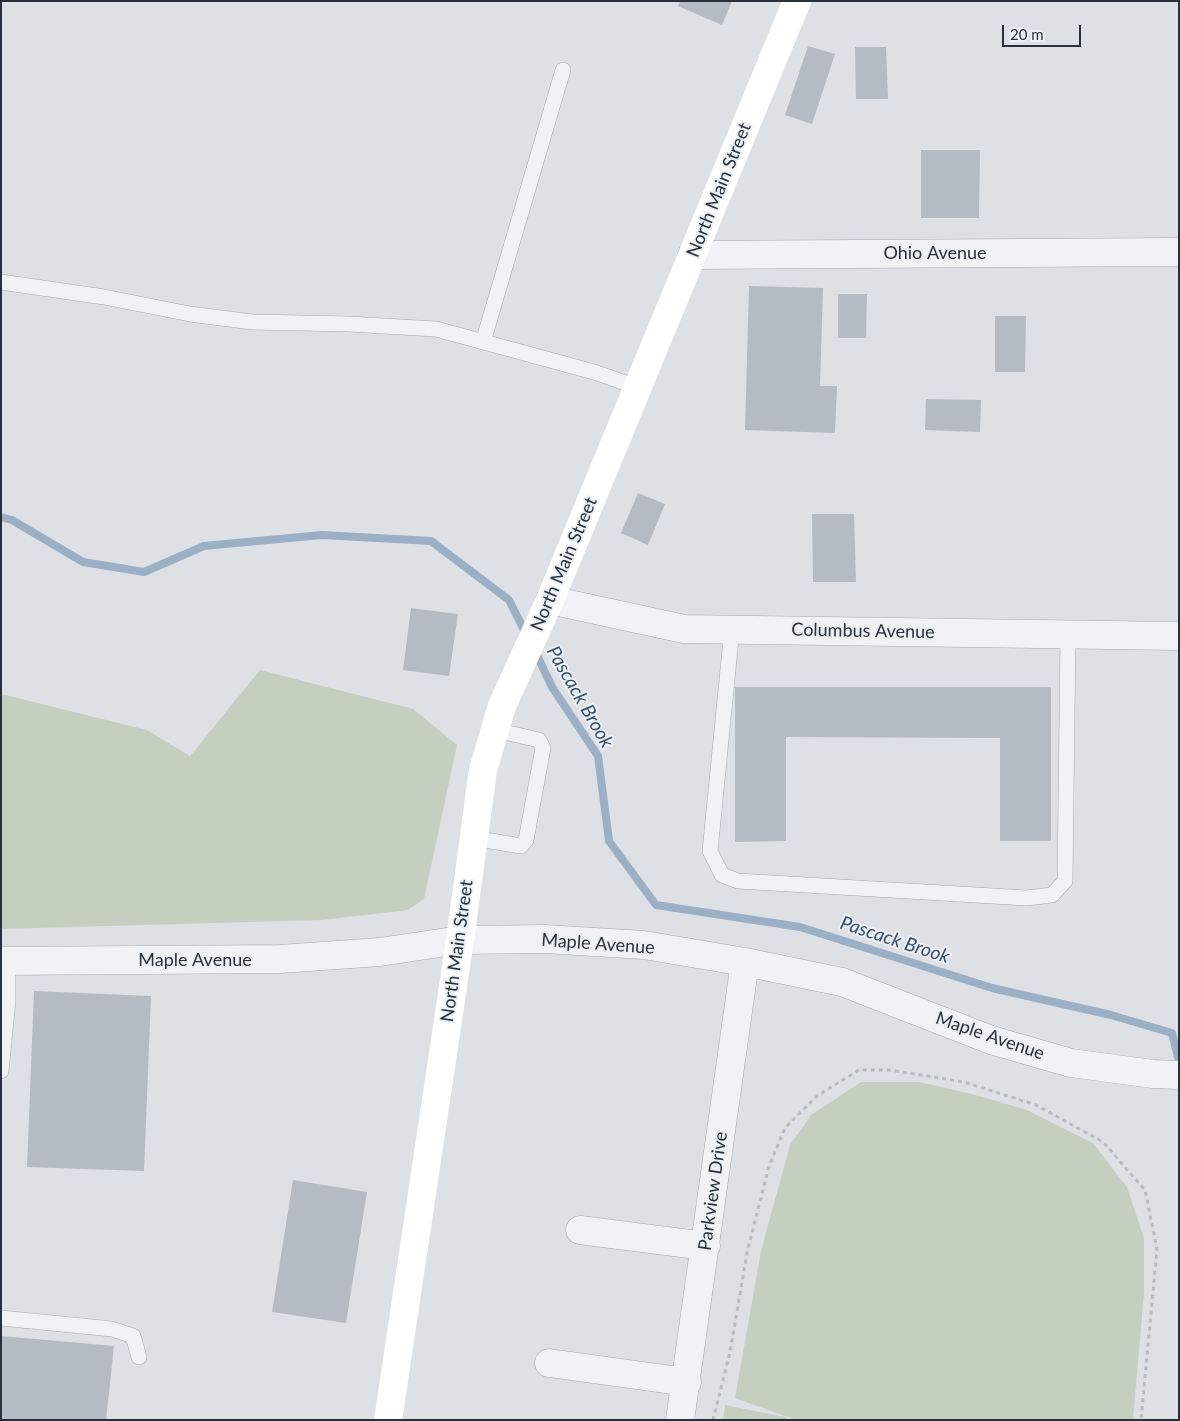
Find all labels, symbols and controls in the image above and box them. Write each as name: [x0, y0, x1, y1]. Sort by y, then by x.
scale bar: [1005, 15, 1084, 47]
text: 20 m: [1010, 25, 1044, 43]
street label: North Main Street: [682, 120, 756, 260]
street label: Ohio Avenue: [883, 242, 987, 264]
street label: North Main Street: [526, 494, 602, 634]
street label: Columbus Avenue: [791, 619, 935, 643]
water label: Pascack Brook: [542, 642, 618, 752]
street label: North Main Street: [436, 879, 478, 1023]
water label: Pascack Brook: [837, 912, 953, 968]
street label: Maple Avenue: [541, 929, 655, 959]
street label: Maple Avenue: [138, 949, 252, 971]
street label: Maple Avenue: [933, 1007, 1047, 1065]
street label: Parkview Drive: [694, 1130, 732, 1252]

